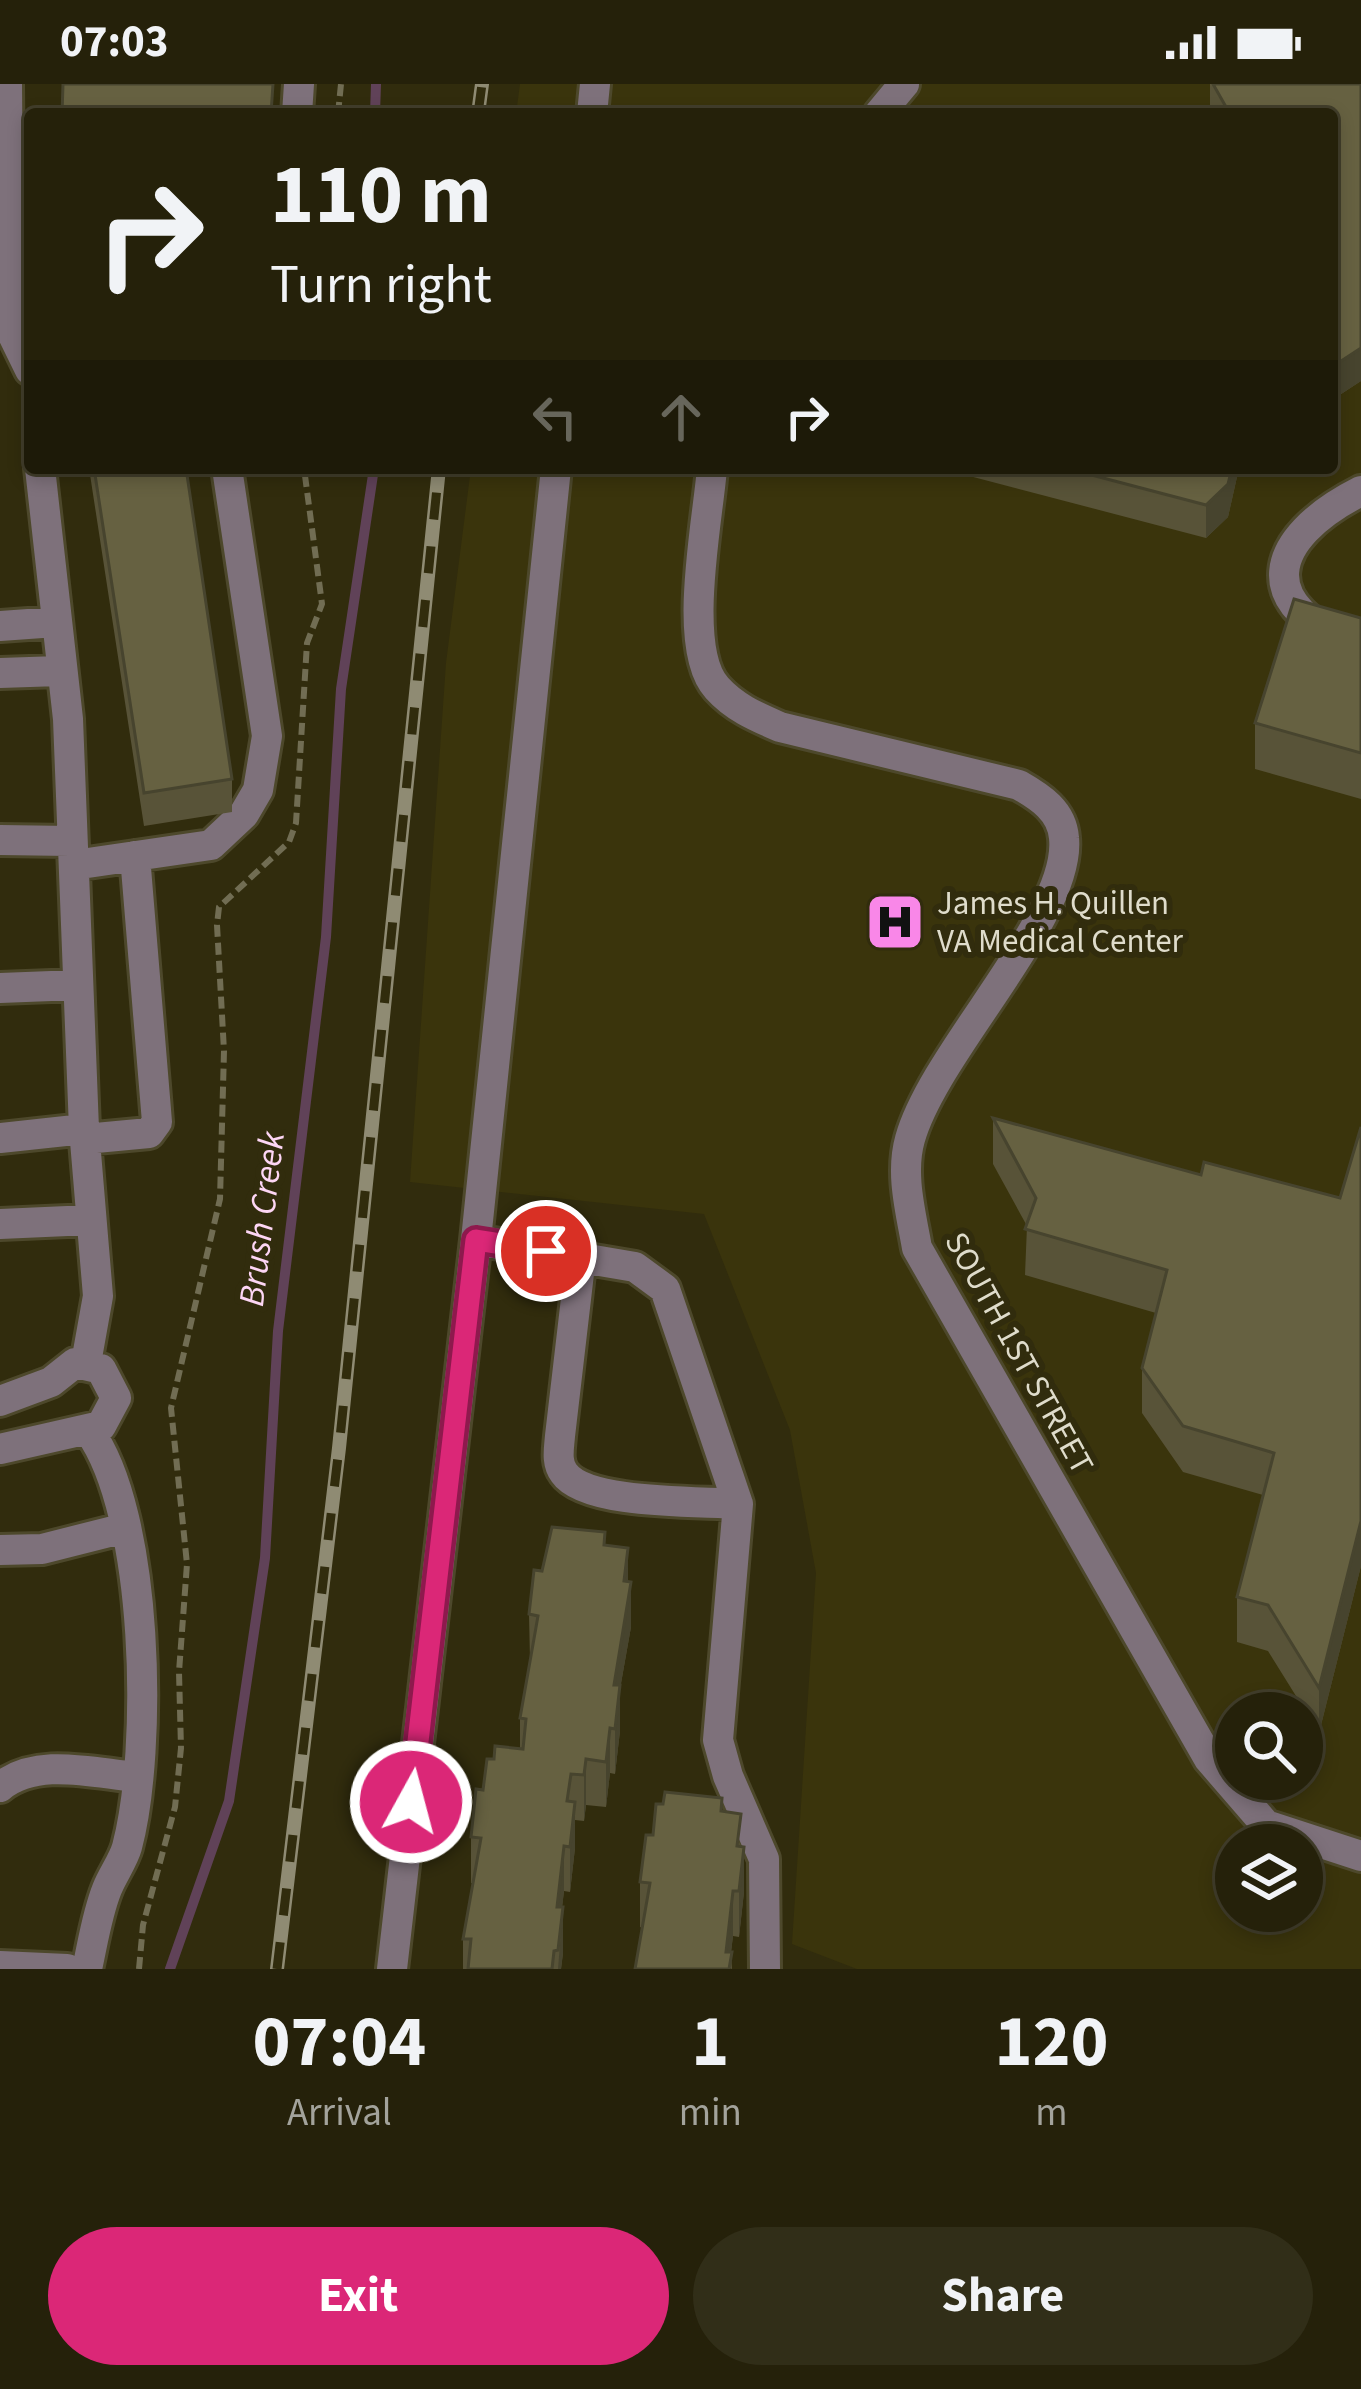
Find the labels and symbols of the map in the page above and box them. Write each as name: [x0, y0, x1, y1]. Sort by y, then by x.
place label: James H. Quillen VA Medical Center: [937, 880, 1184, 965]
hospital icon: James H. Quillen VA Medical Center: [864, 891, 926, 953]
water label: Brush Creek: [226, 1128, 298, 1309]
pin: [495, 1200, 597, 1302]
street label: SOUTH 1ST STREET: [933, 1223, 1105, 1483]
position arrow: [348, 1739, 474, 1865]

